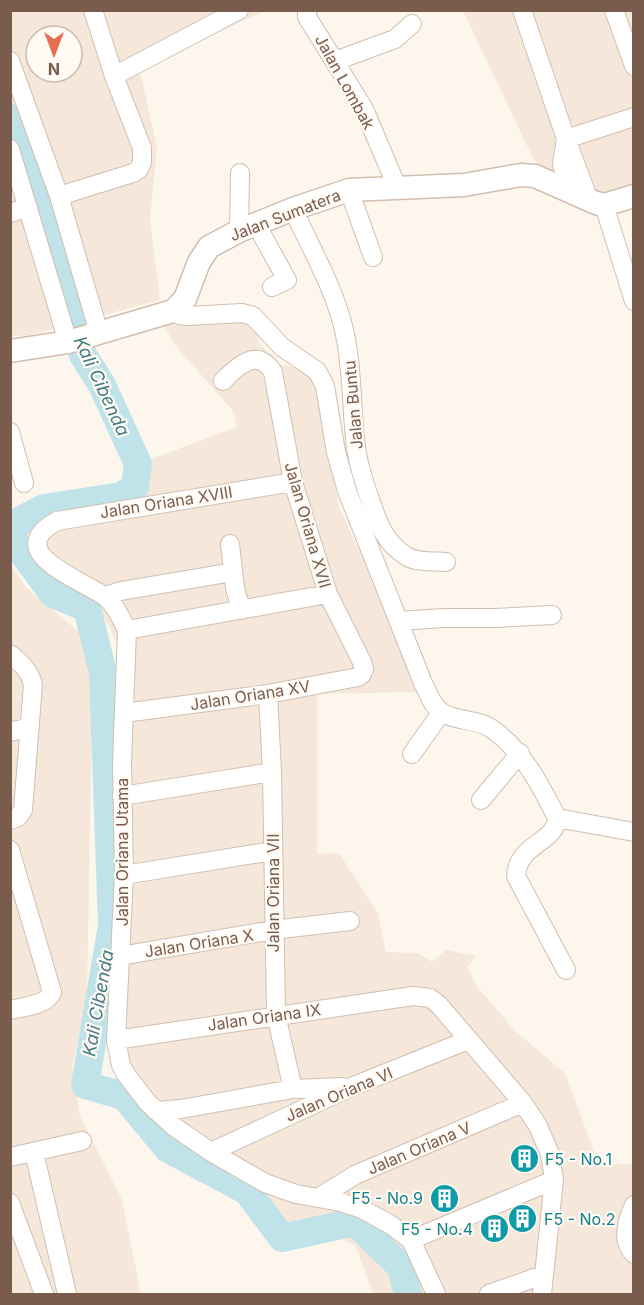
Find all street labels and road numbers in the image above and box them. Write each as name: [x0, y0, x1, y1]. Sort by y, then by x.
street label: Jalan Lombak: [311, 31, 379, 133]
street label: Jalan Sumatera: [227, 185, 343, 245]
street label: Jalan Buntu: [339, 360, 367, 450]
street label: Jalan Oriana XVII: [281, 460, 335, 590]
street label: Jalan Oriana XVIII: [98, 482, 234, 522]
street label: Jalan Oriana XV: [189, 676, 311, 714]
street label: Jalan Oriana Utama: [112, 778, 132, 926]
street label: Jalan Oriana VII: [263, 834, 283, 952]
street label: Jalan Oriana X: [143, 924, 255, 961]
street label: Jalan Oriana IX: [206, 999, 322, 1035]
street label: Jalan Oriana VI: [282, 1062, 396, 1126]
street label: Jalan Oriana V: [364, 1117, 474, 1179]

